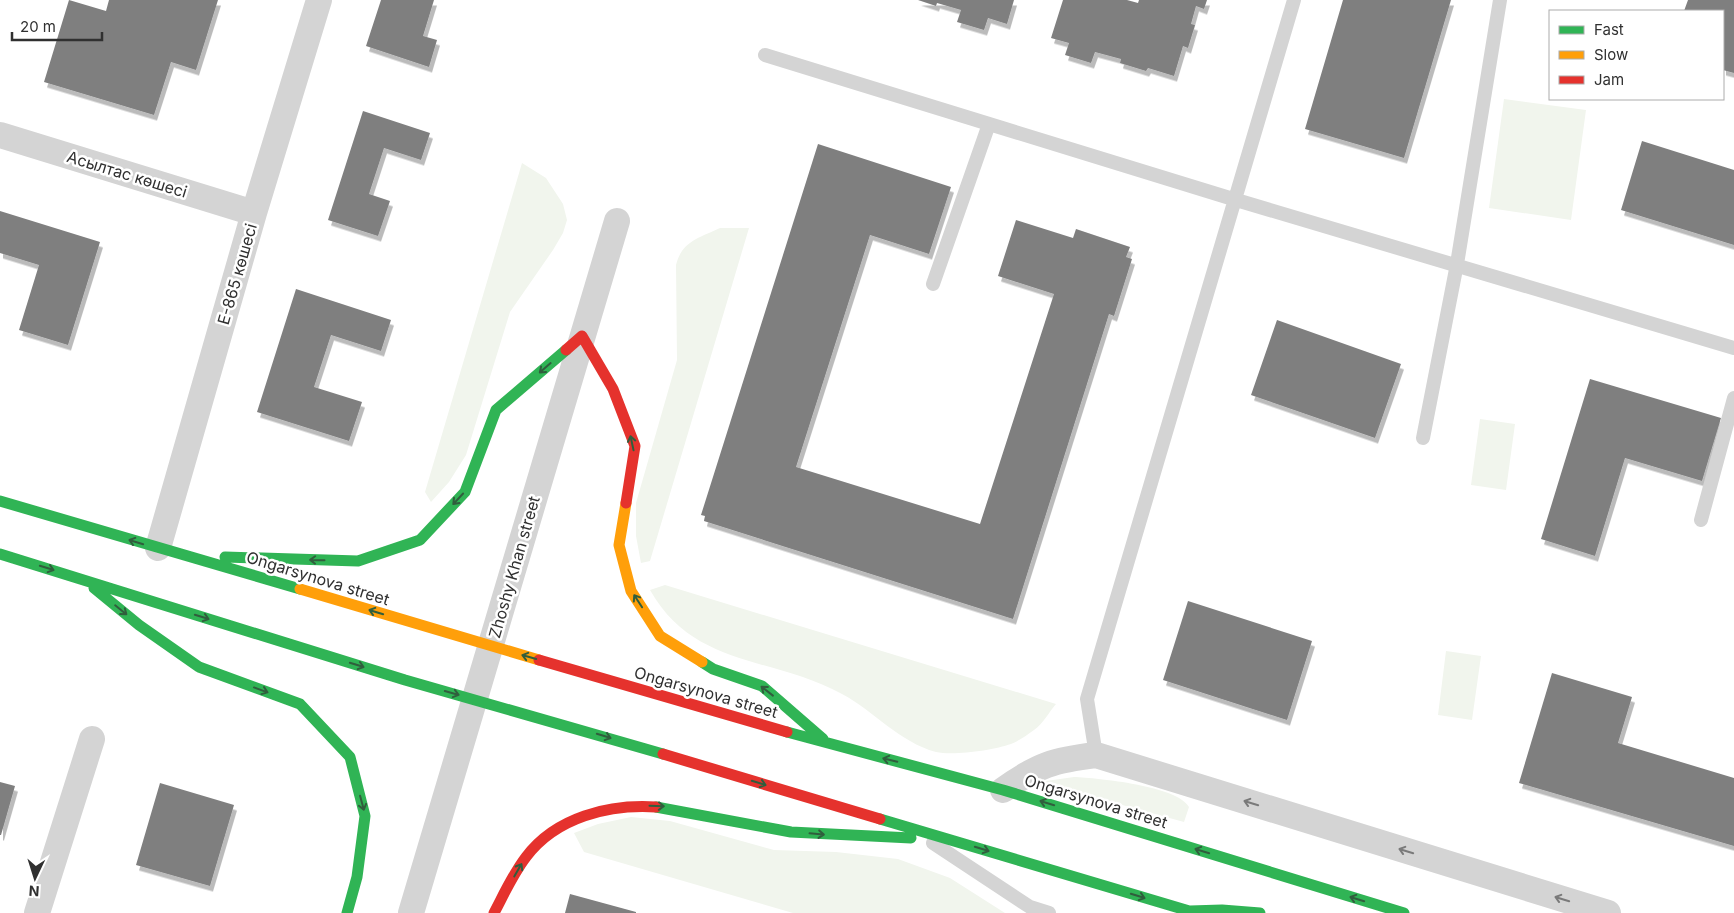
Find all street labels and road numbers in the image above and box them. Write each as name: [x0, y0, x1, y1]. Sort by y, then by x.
street label: Асылтас көшесі: [64, 146, 190, 202]
street label: Е-865 көшесі: [213, 221, 261, 327]
street label: Zhoshy Khan street: [484, 494, 544, 640]
street label: Ongarsynova street: [244, 547, 392, 609]
street label: Ongarsynova street: [632, 662, 780, 722]
street label: Ongarsynova street: [1022, 770, 1170, 832]

